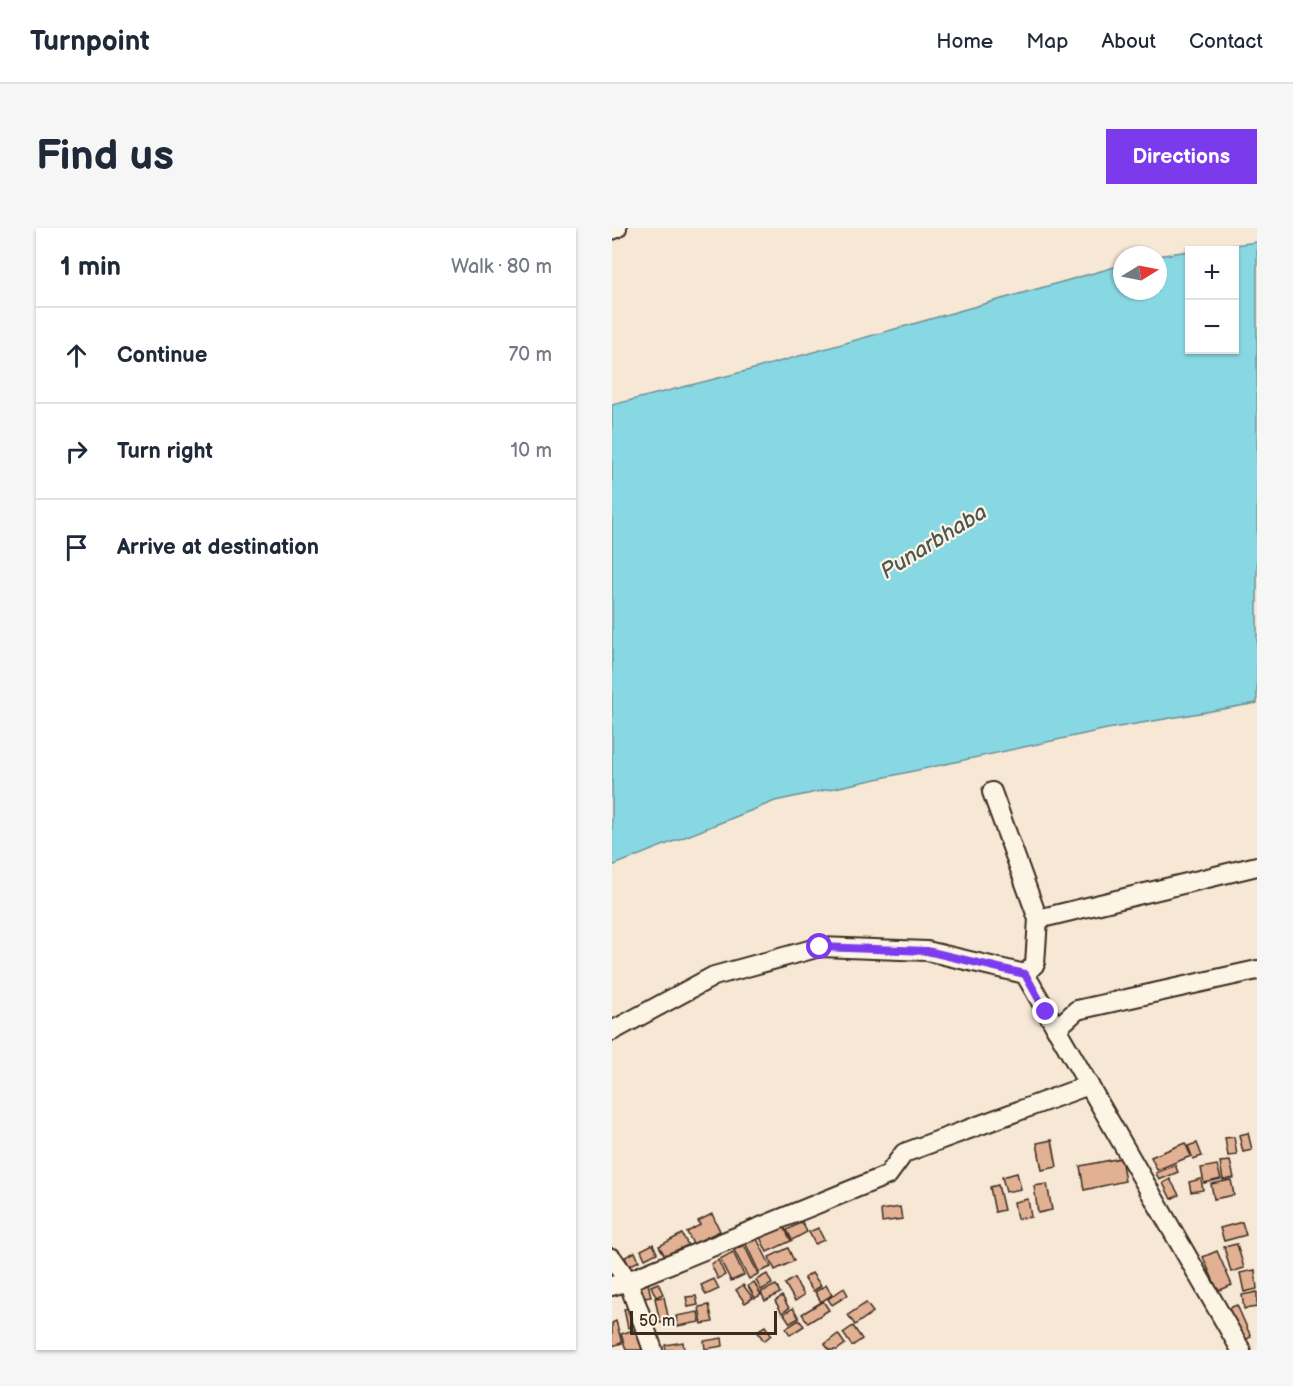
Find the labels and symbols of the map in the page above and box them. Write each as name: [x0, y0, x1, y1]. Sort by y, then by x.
north arrow: [1113, 246, 1167, 300]
water label: Punarbhaba: [876, 499, 992, 585]
route start: [806, 933, 832, 959]
route end: [1032, 998, 1058, 1024]
scale bar: [630, 1308, 777, 1336]

